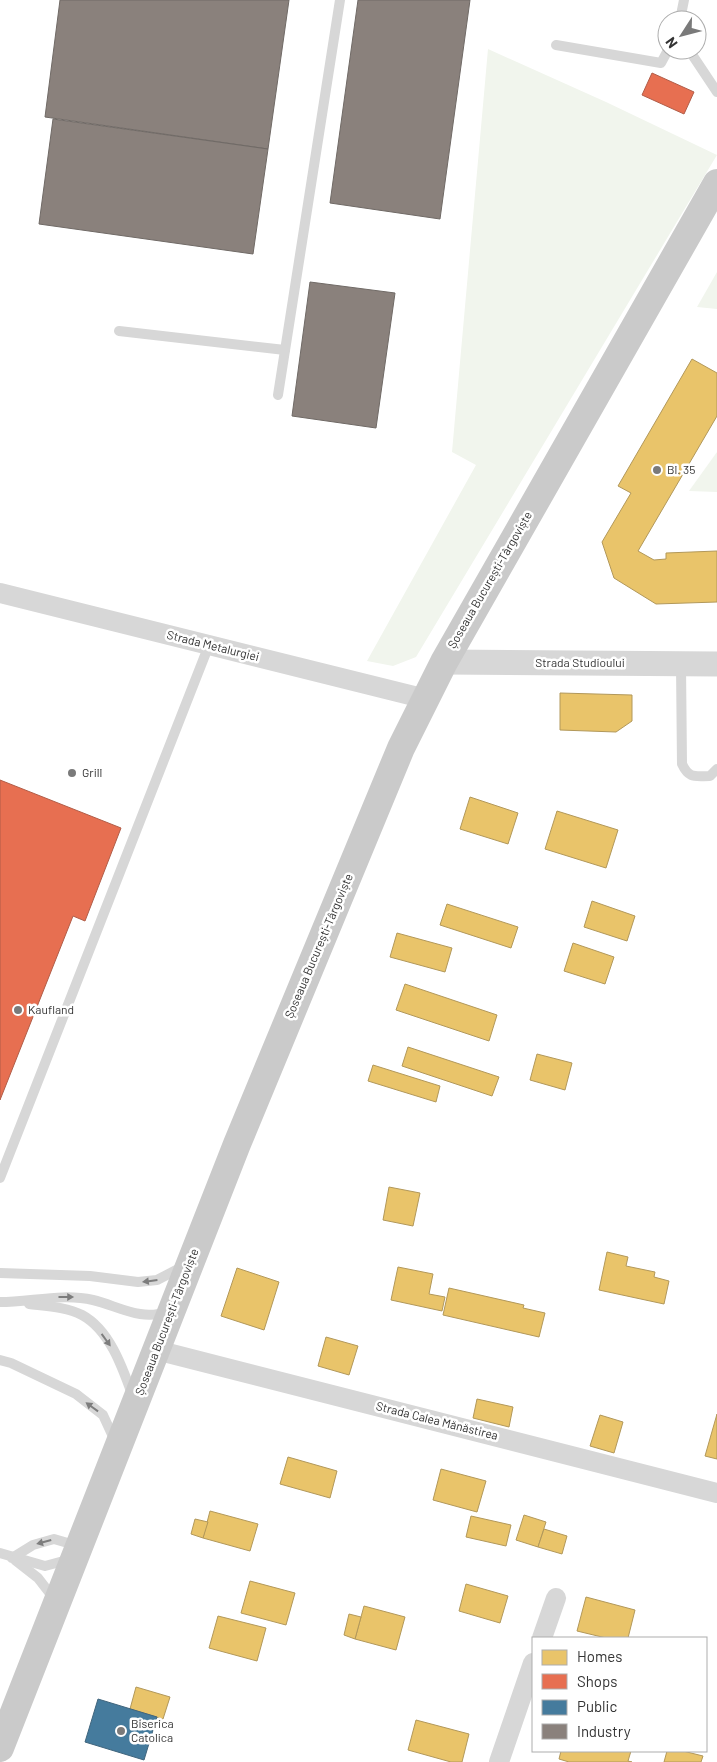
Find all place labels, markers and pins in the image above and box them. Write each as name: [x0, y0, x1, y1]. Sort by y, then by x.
place label: Bl. 35: [667, 462, 695, 476]
marker: Bl. 35: [651, 464, 663, 476]
place label: Grill: [82, 765, 102, 779]
marker: Grill: [66, 767, 78, 779]
place label: Kaufland: [28, 1002, 74, 1016]
marker: Kaufland: [12, 1004, 24, 1016]
place label: Biserica Catolica: [131, 1716, 174, 1744]
marker: Biserica Catolica: [115, 1725, 127, 1737]

